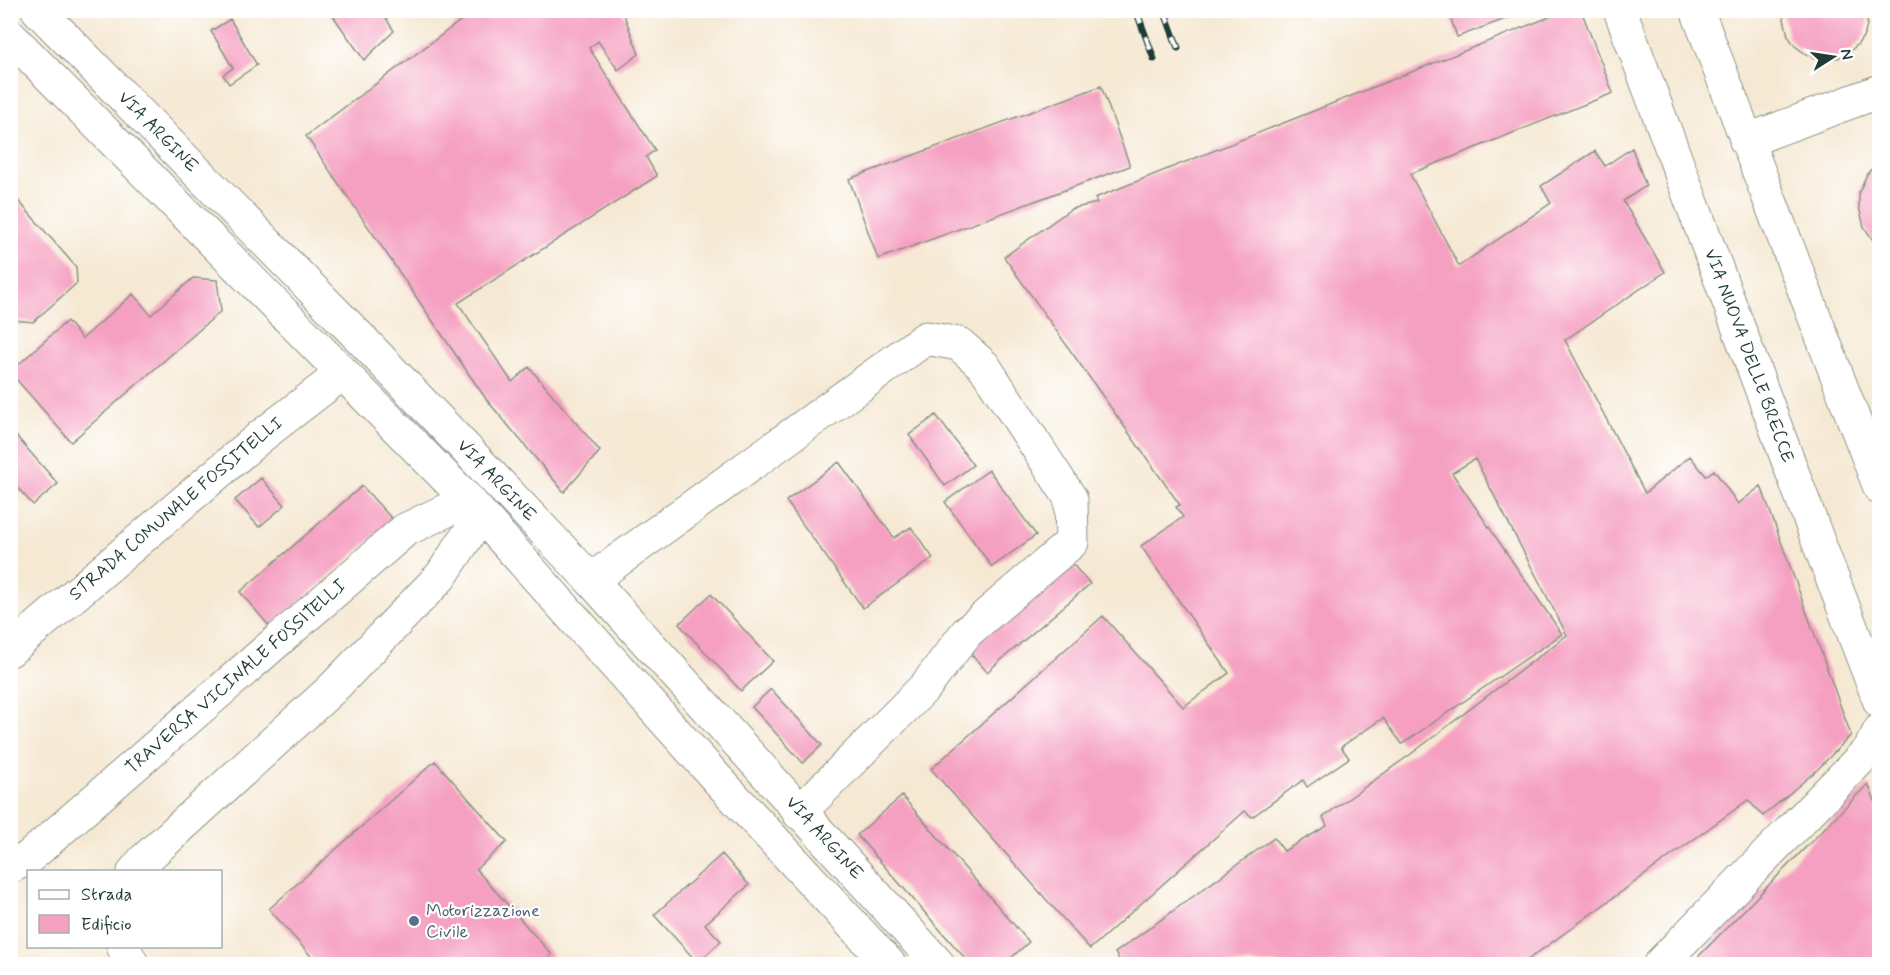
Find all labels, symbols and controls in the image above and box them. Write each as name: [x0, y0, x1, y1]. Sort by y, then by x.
north arrow: [1803, 27, 1863, 87]
text: N: [1835, 47, 1858, 62]
street label: VIA ARGINE: [112, 86, 203, 178]
street label: VIA NUOVA DELLE BRECCE: [1698, 246, 1800, 466]
street label: STRADA COMUNALE FOSSITELLI: [64, 412, 288, 606]
street label: VIA ARGINE: [451, 434, 541, 527]
street label: TRAVERSA VICINALE FOSSITELLI: [120, 574, 352, 780]
street label: VIA ARGINE: [780, 791, 868, 885]
legend: [27, 870, 222, 948]
text: Strada: [81, 883, 132, 907]
place label: Motorizzazione Civile: [426, 899, 540, 944]
text: Edificio: [81, 913, 132, 937]
marker: Motorizzazione Civile: [407, 914, 421, 928]

